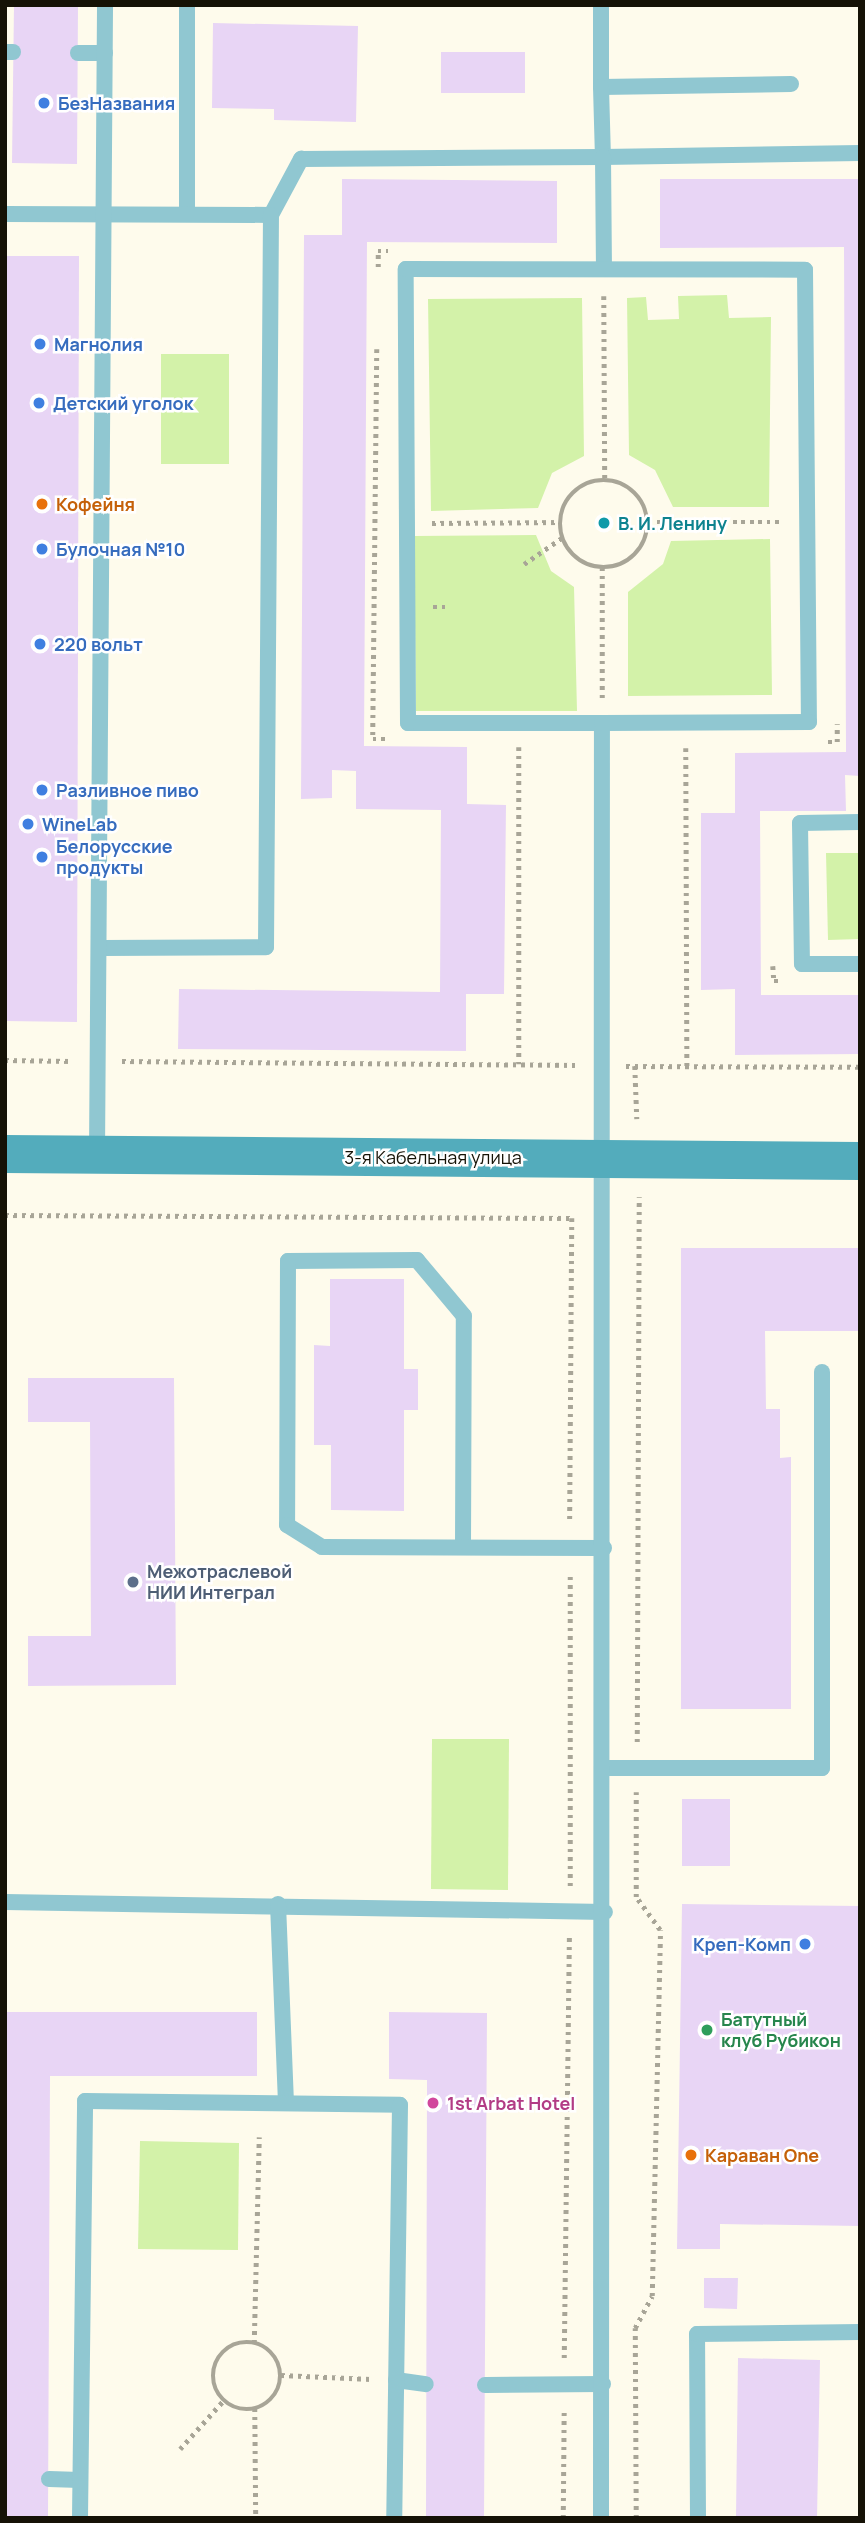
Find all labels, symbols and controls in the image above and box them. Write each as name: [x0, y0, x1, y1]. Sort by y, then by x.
place label: БезНазвания: [58, 92, 175, 114]
marker: БезНазвания: [36, 95, 52, 111]
place label: Магнолия: [54, 333, 143, 355]
marker: Магнолия: [32, 336, 48, 352]
place label: Детский уголок: [53, 392, 193, 414]
marker: Детский уголок: [31, 395, 47, 411]
place label: Кофейня: [56, 493, 135, 515]
marker: Кофейня: [34, 496, 50, 512]
place label: В. И. Ленину: [618, 512, 727, 534]
marker: В. И. Ленину: [596, 515, 612, 531]
place label: Булочная №10: [56, 538, 185, 560]
marker: Булочная №10: [34, 541, 50, 557]
place label: 220 вольт: [54, 633, 143, 655]
marker: 220 вольт: [32, 636, 48, 652]
place label: Разливное пиво: [56, 779, 199, 801]
marker: Разливное пиво: [34, 782, 50, 798]
place label: WineLab: [42, 813, 117, 835]
marker: WineLab: [20, 816, 36, 832]
place label: Белорусские продукты: [56, 836, 173, 878]
marker: Белорусские продукты: [34, 849, 50, 865]
street label: 3-я Кабельная улица: [344, 1146, 522, 1168]
place label: Межотраслевой НИИ Интеграл: [147, 1561, 292, 1604]
marker: Межотраслевой НИИ Интеграл: [125, 1574, 141, 1590]
place label: Креп-Комп: [693, 1933, 791, 1955]
marker: Креп-Комп: [797, 1936, 813, 1952]
place label: Батутный клуб Рубикон: [721, 2009, 841, 2052]
marker: Батутный клуб Рубикон: [699, 2022, 715, 2038]
place label: 1st Arbat Hotel: [447, 2092, 575, 2114]
marker: 1st Arbat Hotel: [425, 2095, 441, 2111]
place label: Караван One: [705, 2144, 819, 2166]
marker: Караван One: [683, 2147, 699, 2163]

